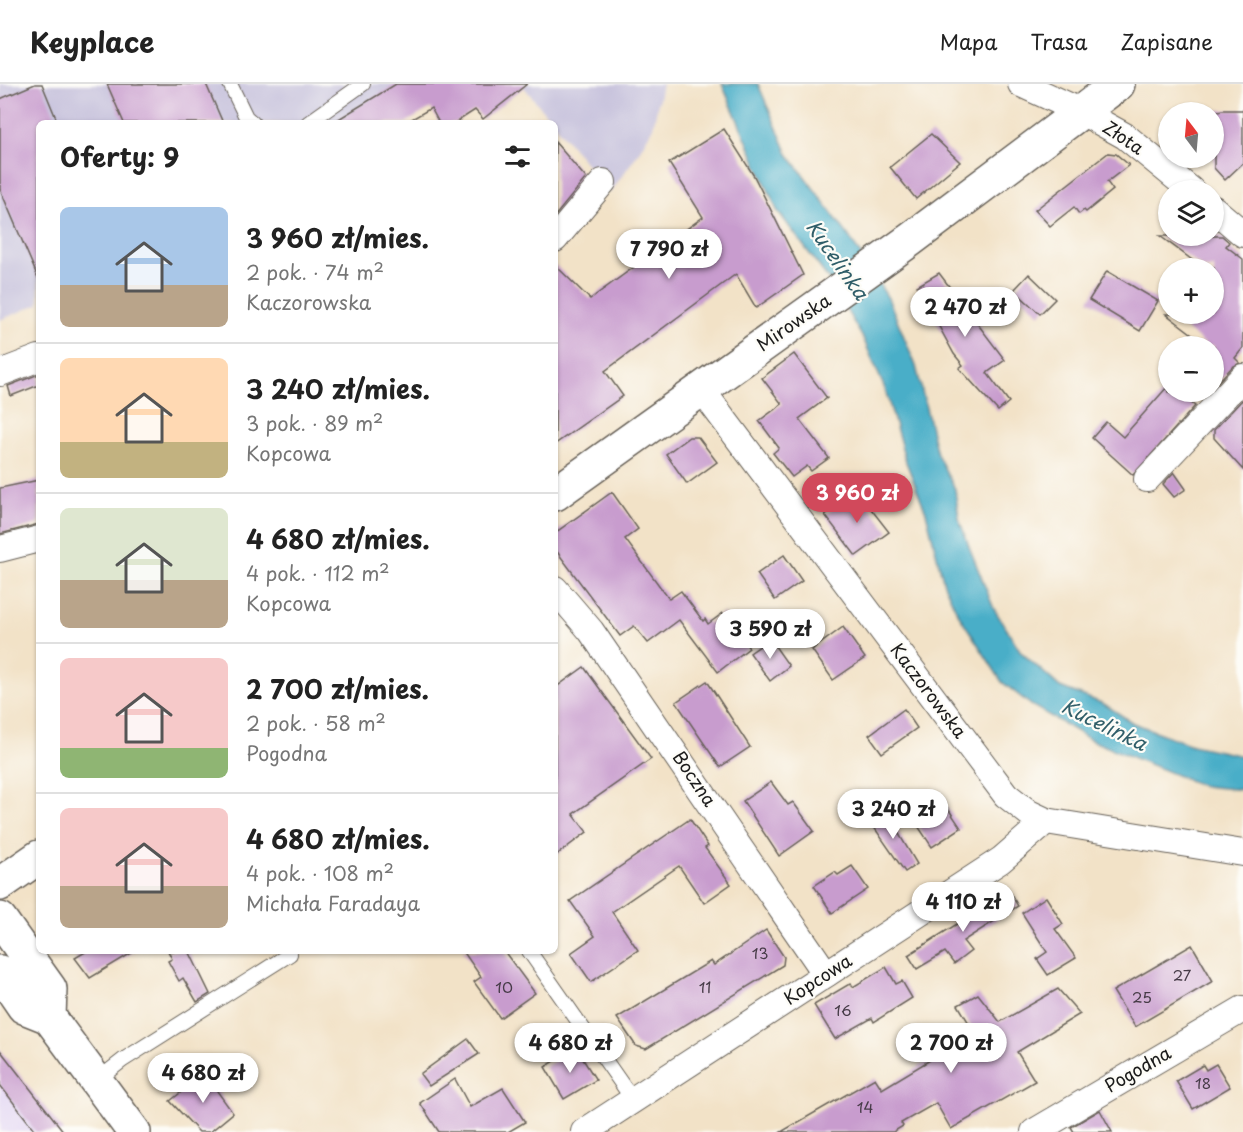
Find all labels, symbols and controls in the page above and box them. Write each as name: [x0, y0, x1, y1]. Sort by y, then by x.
text: Keyplace: [30, 20, 155, 63]
text: Mapa: [940, 25, 997, 57]
text: Trasa: [1030, 25, 1087, 57]
text: Zapisane: [1120, 25, 1213, 57]
north arrow: [1158, 102, 1224, 168]
map controls: [1158, 102, 1224, 402]
street label: Złota: [1098, 113, 1151, 161]
text: Oferty: 9: [60, 137, 179, 176]
icon: filters: [501, 140, 534, 173]
button: layers: [1158, 180, 1224, 246]
water label: Kucelinka: [799, 213, 877, 306]
text: 3 960 zł/mies.: [246, 218, 429, 257]
pin: 7 790 zł: [607, 229, 731, 280]
icon: home: [108, 231, 180, 303]
text: 7 790 zł: [630, 233, 708, 263]
text: 2 pok. · 74 m²: [246, 257, 384, 287]
button: +: [1158, 258, 1224, 324]
street label: Mirowska: [750, 286, 836, 357]
text: Kaczorowska: [246, 287, 371, 317]
pin: 2 470 zł: [903, 287, 1027, 338]
text: 2 470 zł: [924, 291, 1006, 321]
button: −: [1158, 336, 1224, 402]
text: 3 240 zł/mies.: [246, 369, 430, 408]
icon: home: [108, 382, 180, 454]
text: 3 pok. · 89 m²: [246, 408, 383, 438]
text: Kopcowa: [246, 438, 331, 468]
pin: 3 960 zł: [795, 473, 919, 524]
text: 3 960 zł: [816, 477, 898, 507]
text: 4 680 zł/mies.: [246, 519, 430, 558]
icon: home: [108, 532, 180, 604]
text: 4 pok. · 112 m²: [246, 558, 390, 588]
text: Kopcowa: [246, 588, 331, 618]
pin: 3 590 zł: [708, 609, 832, 660]
text: 3 590 zł: [729, 613, 811, 643]
street label: Kaczorowska: [884, 637, 974, 744]
text: 2 700 zł/mies.: [246, 669, 429, 708]
icon: home: [108, 682, 180, 754]
water label: Kucelinka: [1057, 691, 1153, 758]
text: 2 pok. · 58 m²: [246, 708, 386, 738]
text: Pogodna: [246, 738, 327, 768]
street label: Boczna: [667, 745, 724, 812]
pin: 3 240 zł: [831, 789, 955, 840]
text: 3 240 zł: [851, 793, 935, 823]
text: 4 680 zł/mies.: [246, 819, 430, 858]
icon: home: [108, 832, 180, 904]
text: 4 pok. · 108 m²: [246, 858, 394, 888]
pin: 4 110 zł: [901, 882, 1025, 933]
text: 4 110 zł: [926, 886, 1000, 916]
text: Michała Faradaya: [246, 888, 420, 918]
house number: 13: [752, 941, 768, 964]
street label: Kopcowa: [778, 946, 857, 1011]
house number: 27: [1173, 963, 1192, 986]
house number: 10: [495, 975, 513, 998]
house number: 11: [699, 975, 711, 998]
house number: 25: [1132, 985, 1152, 1008]
house number: 16: [834, 998, 852, 1021]
pin: 4 680 zł: [508, 1023, 632, 1074]
pin: 2 700 zł: [889, 1023, 1013, 1074]
text: 4 680 zł: [528, 1027, 612, 1057]
text: 2 700 zł: [910, 1027, 992, 1057]
street label: Pogodna: [1099, 1038, 1176, 1099]
pin: 4 680 zł: [141, 1053, 265, 1104]
text: 4 680 zł: [161, 1057, 245, 1087]
house number: 18: [1195, 1071, 1211, 1094]
house number: 14: [857, 1095, 873, 1118]

